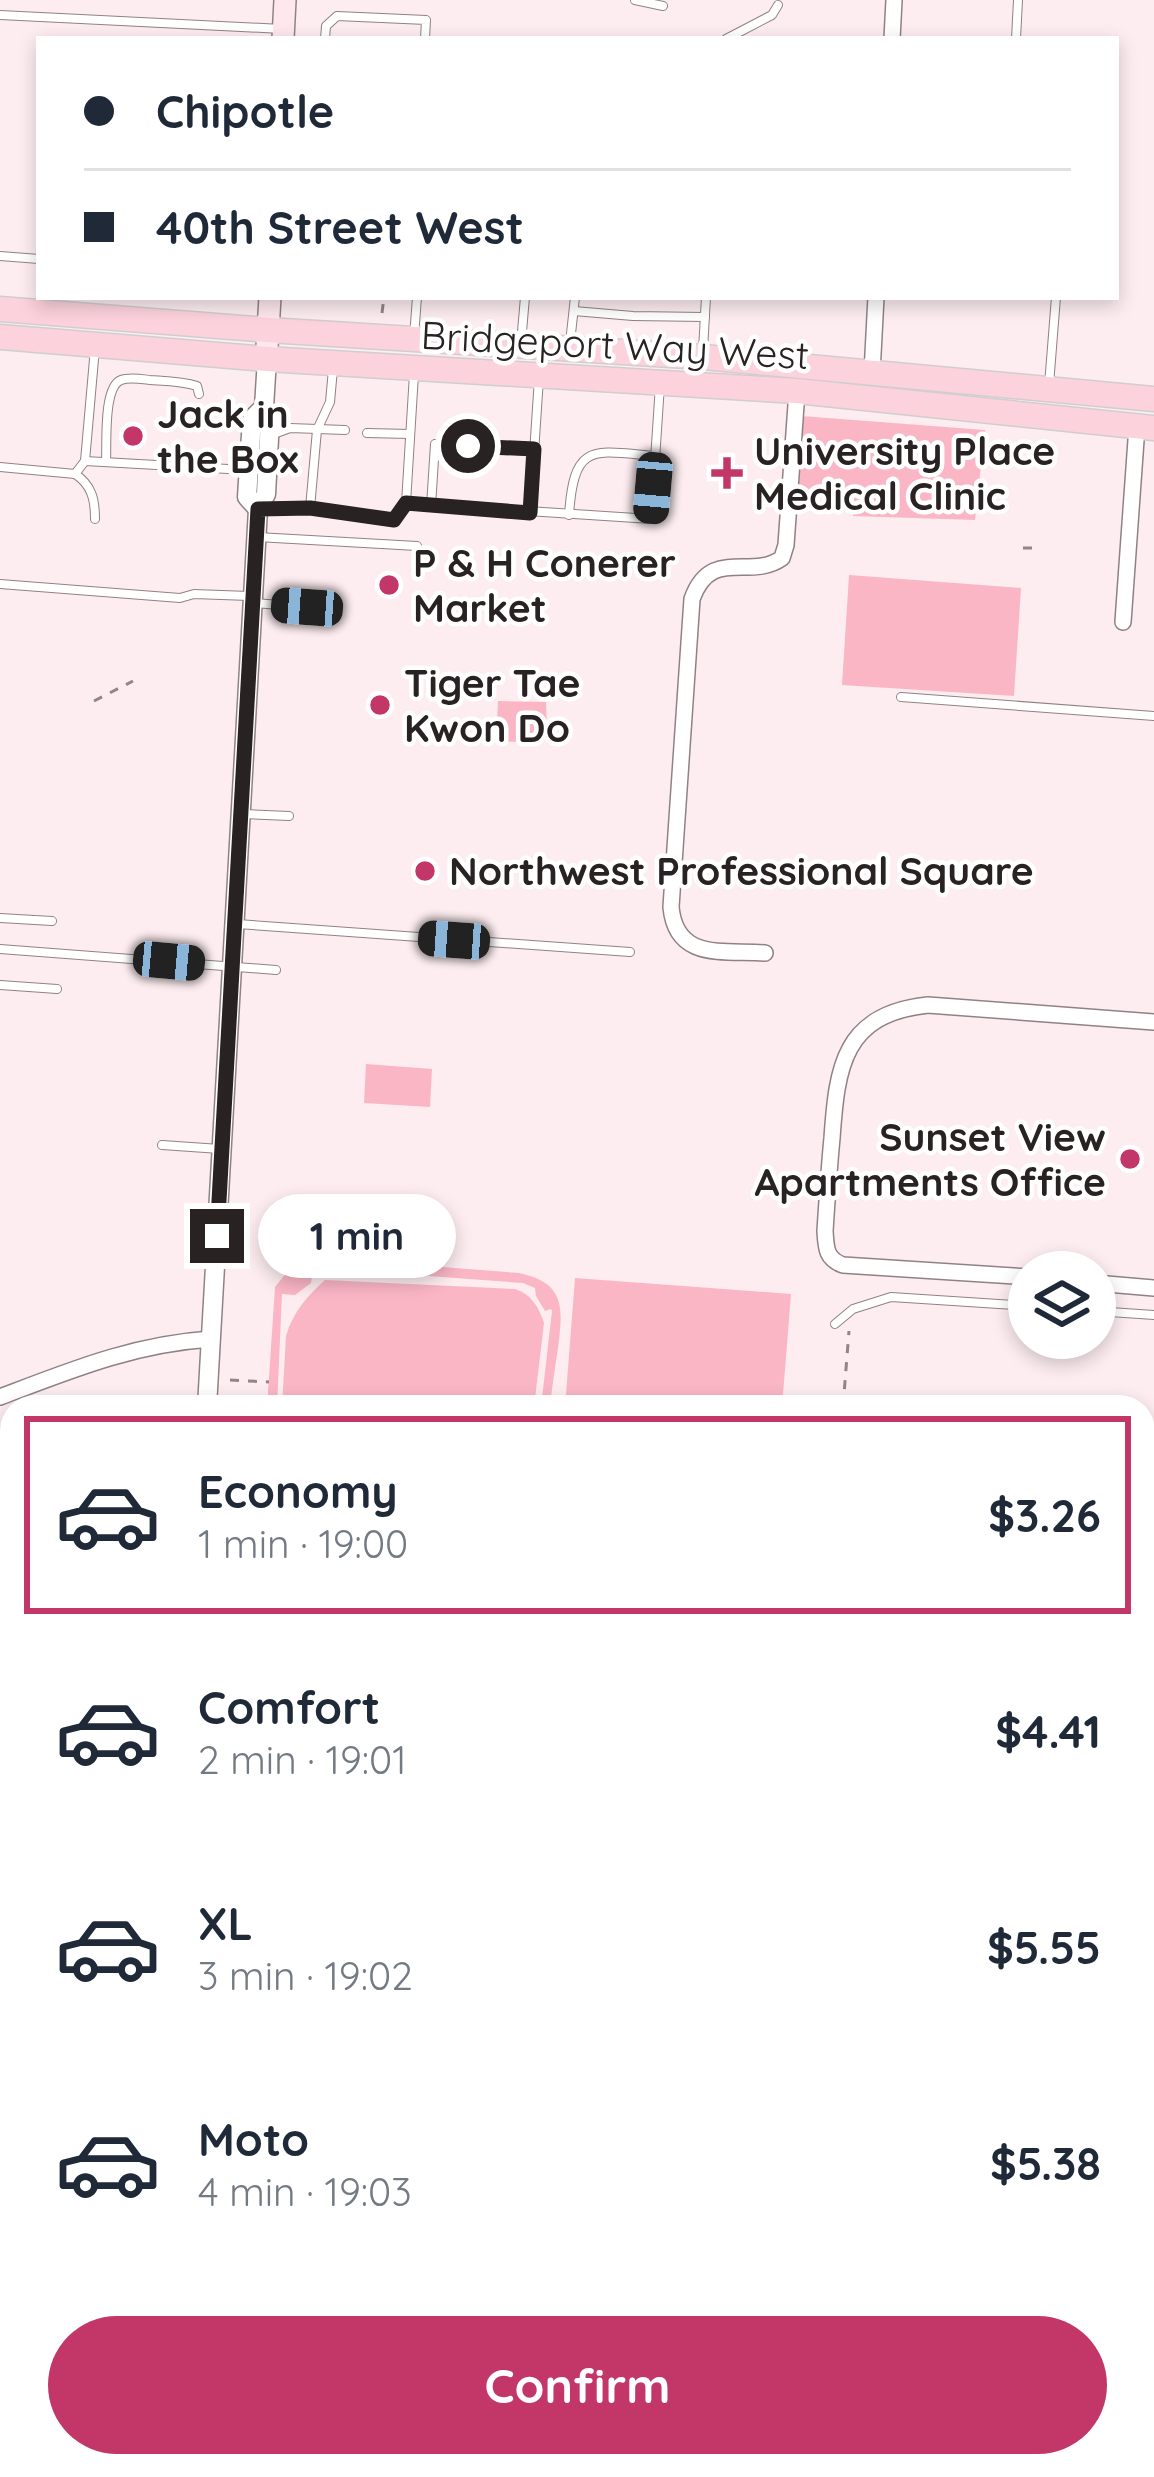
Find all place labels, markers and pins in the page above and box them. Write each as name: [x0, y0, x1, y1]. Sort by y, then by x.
place label: Jack in the Box: [157, 389, 299, 483]
marker: Jack in the Box: [120, 423, 146, 449]
place label: University Place Medical Clinic: [754, 426, 1055, 520]
marker: University Place Medical Clinic: [711, 457, 743, 489]
place label: P & H Conerer Market: [413, 538, 676, 632]
marker: P & H Conerer Market: [376, 572, 402, 598]
place label: Tiger Tae Kwon Do: [404, 658, 581, 752]
marker: Tiger Tae Kwon Do: [367, 692, 393, 718]
place label: Northwest Professional Square: [449, 846, 1034, 895]
marker: Northwest Professional Square: [412, 858, 438, 884]
place label: Sunset View Apartments Office: [754, 1112, 1106, 1206]
marker: Sunset View Apartments Office: [1117, 1146, 1143, 1172]

